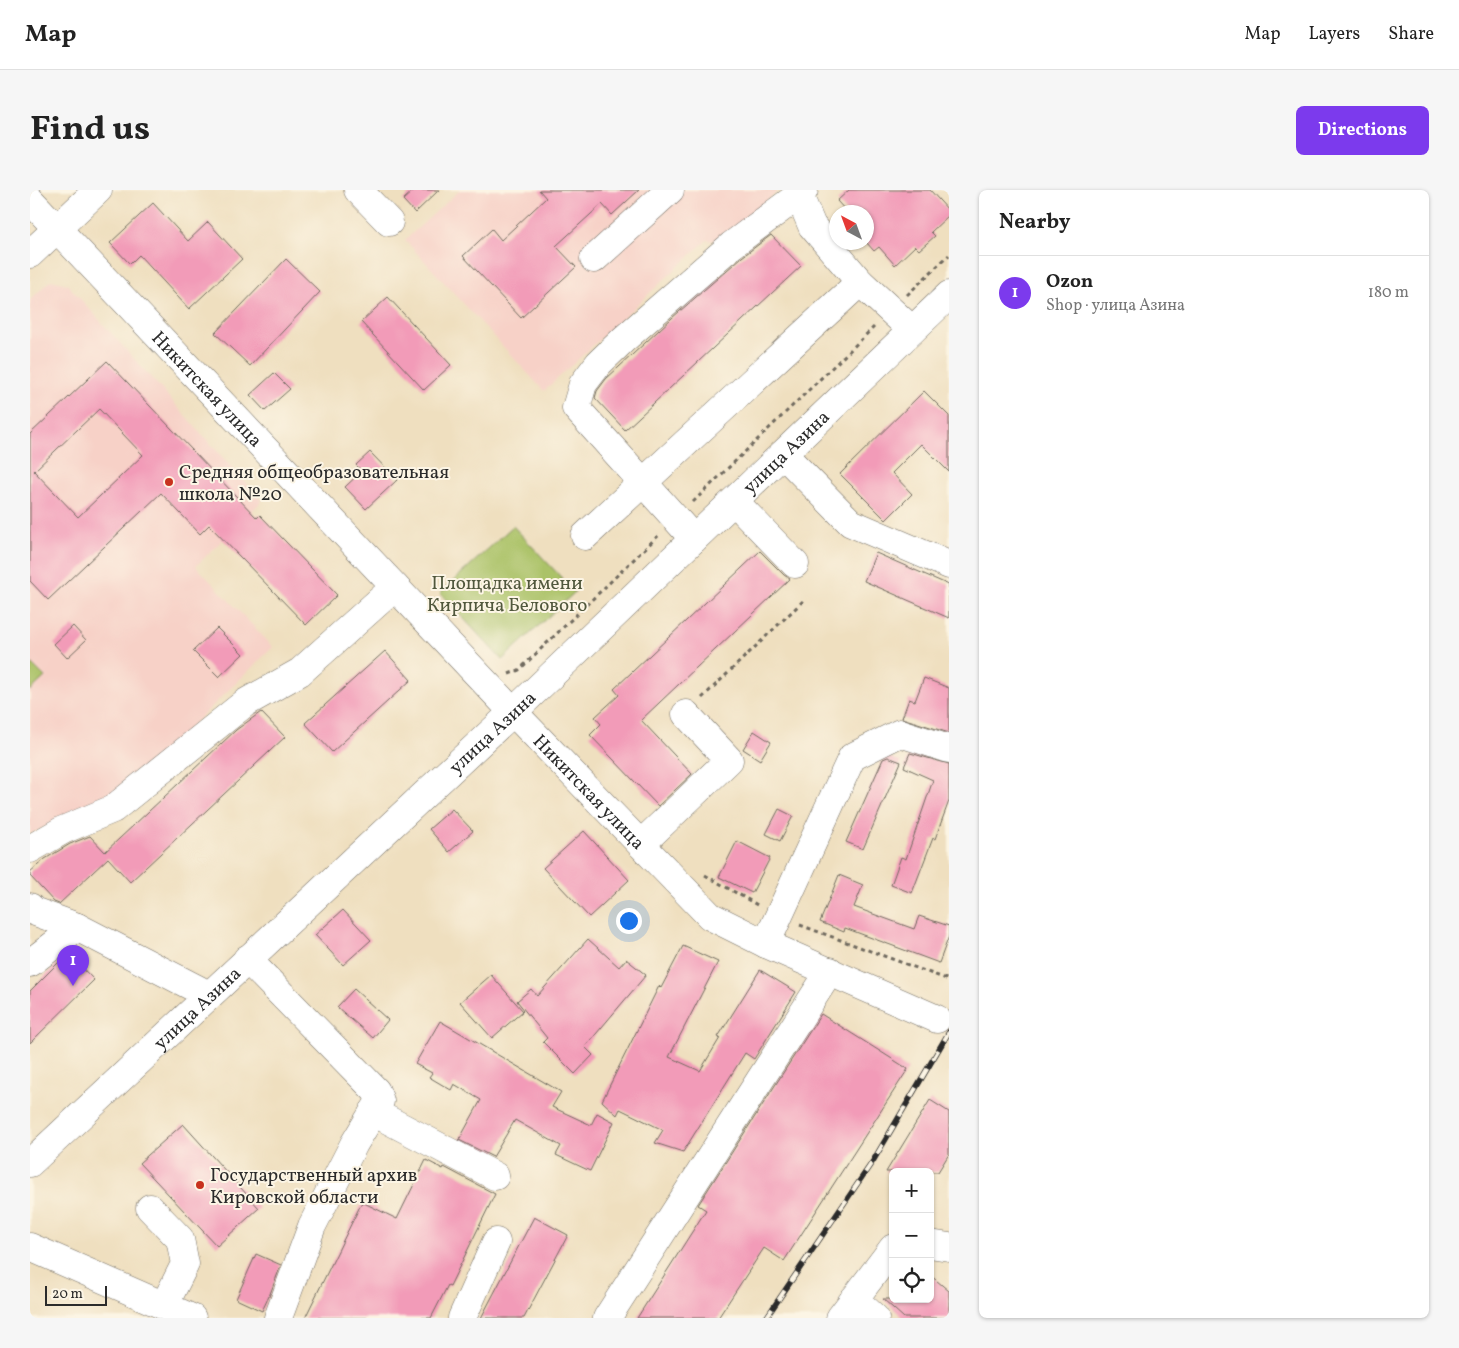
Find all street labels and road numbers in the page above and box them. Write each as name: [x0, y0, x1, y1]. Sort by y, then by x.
street label: Никитская улица: [145, 326, 268, 454]
street label: улица Азина: [738, 405, 836, 500]
street label: улица Азина: [444, 686, 543, 781]
street label: Никитская улица: [526, 729, 650, 856]
street label: улица Азина: [149, 961, 247, 1056]

